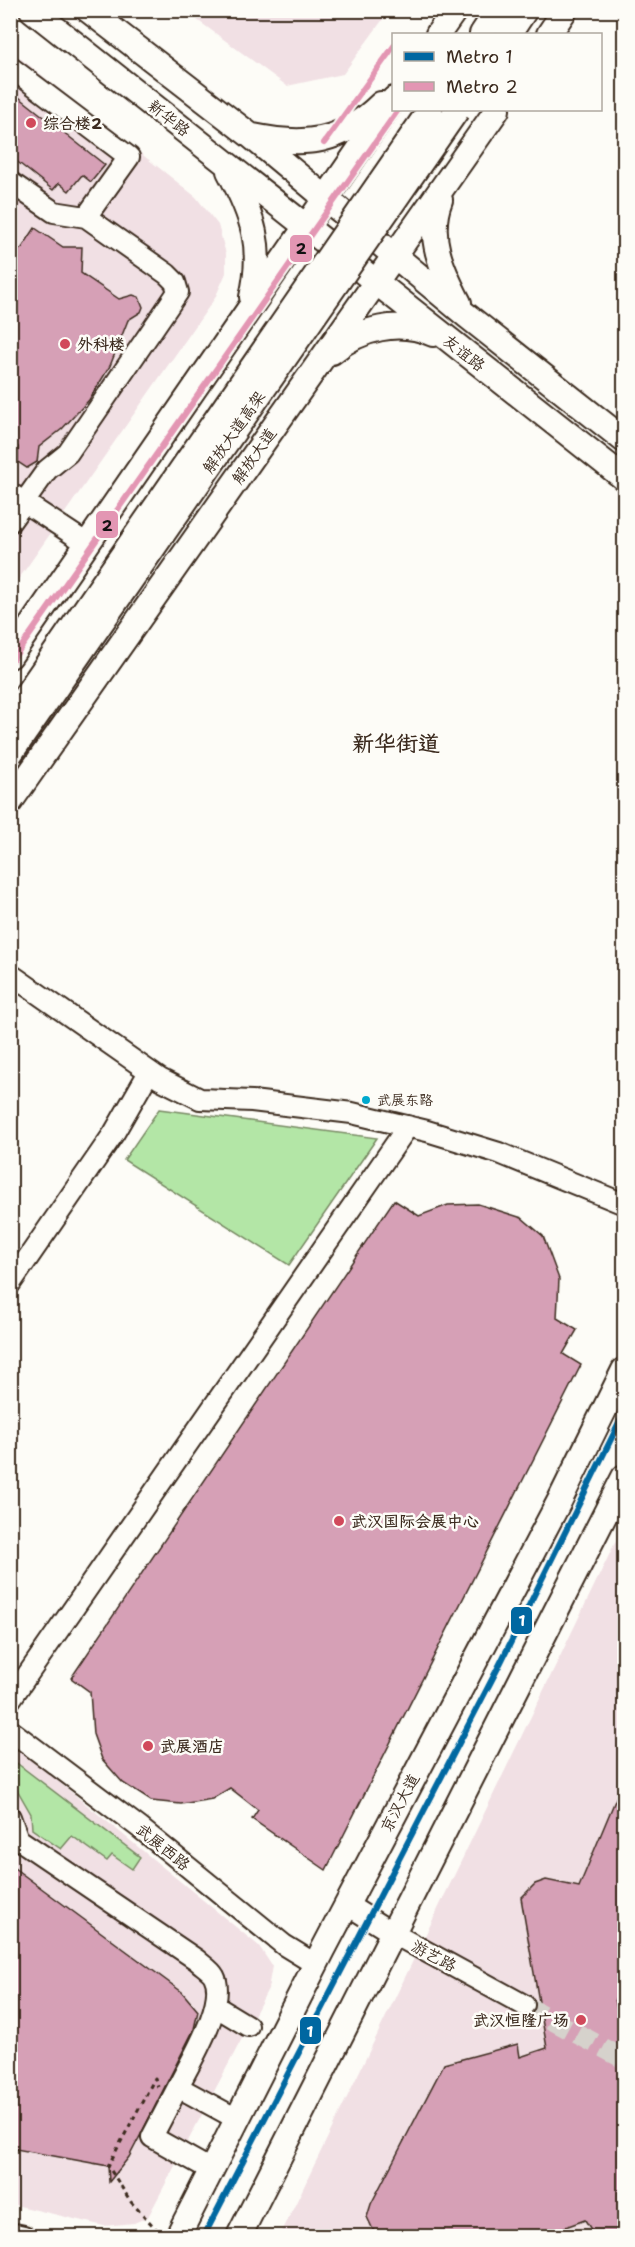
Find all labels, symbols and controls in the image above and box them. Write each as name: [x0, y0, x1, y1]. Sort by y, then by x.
legend: [392, 33, 602, 111]
text: Metro 1: [446, 45, 513, 69]
text: Metro 2: [446, 75, 518, 99]
street label: 新华路: [144, 95, 194, 141]
place label: 综合楼2: [43, 113, 102, 134]
marker: 综合楼2: [24, 116, 38, 130]
line badge: 2: [289, 234, 313, 263]
text: 2: [295, 238, 307, 259]
street label: 友谊路: [439, 330, 489, 376]
place label: 外科楼: [77, 334, 125, 355]
marker: 外科楼: [58, 337, 72, 351]
street label: 解放大道高架: [199, 387, 269, 477]
street label: 解放大道: [228, 424, 280, 488]
line badge: 2: [95, 510, 119, 539]
text: 2: [101, 515, 113, 536]
district label: 新华街道: [352, 729, 440, 758]
place label: 武展东路: [377, 1091, 433, 1109]
marker: 武展东路: [360, 1094, 372, 1106]
place label: 武汉国际会展中心: [351, 1511, 479, 1532]
marker: 武汉国际会展中心: [332, 1514, 346, 1528]
line badge: 1: [510, 1606, 533, 1635]
text: 1: [518, 1610, 526, 1631]
place label: 武展酒店: [160, 1736, 224, 1757]
marker: 武展酒店: [141, 1739, 155, 1753]
street label: 京汉大道: [376, 1770, 424, 1836]
street label: 武展西路: [132, 1819, 194, 1875]
street label: 游艺路: [408, 1935, 460, 1977]
place label: 武汉恒隆广场: [473, 2010, 569, 2031]
marker: 武汉恒隆广场: [574, 2013, 588, 2027]
line badge: 1: [299, 2016, 322, 2045]
text: 1: [306, 2021, 314, 2042]

